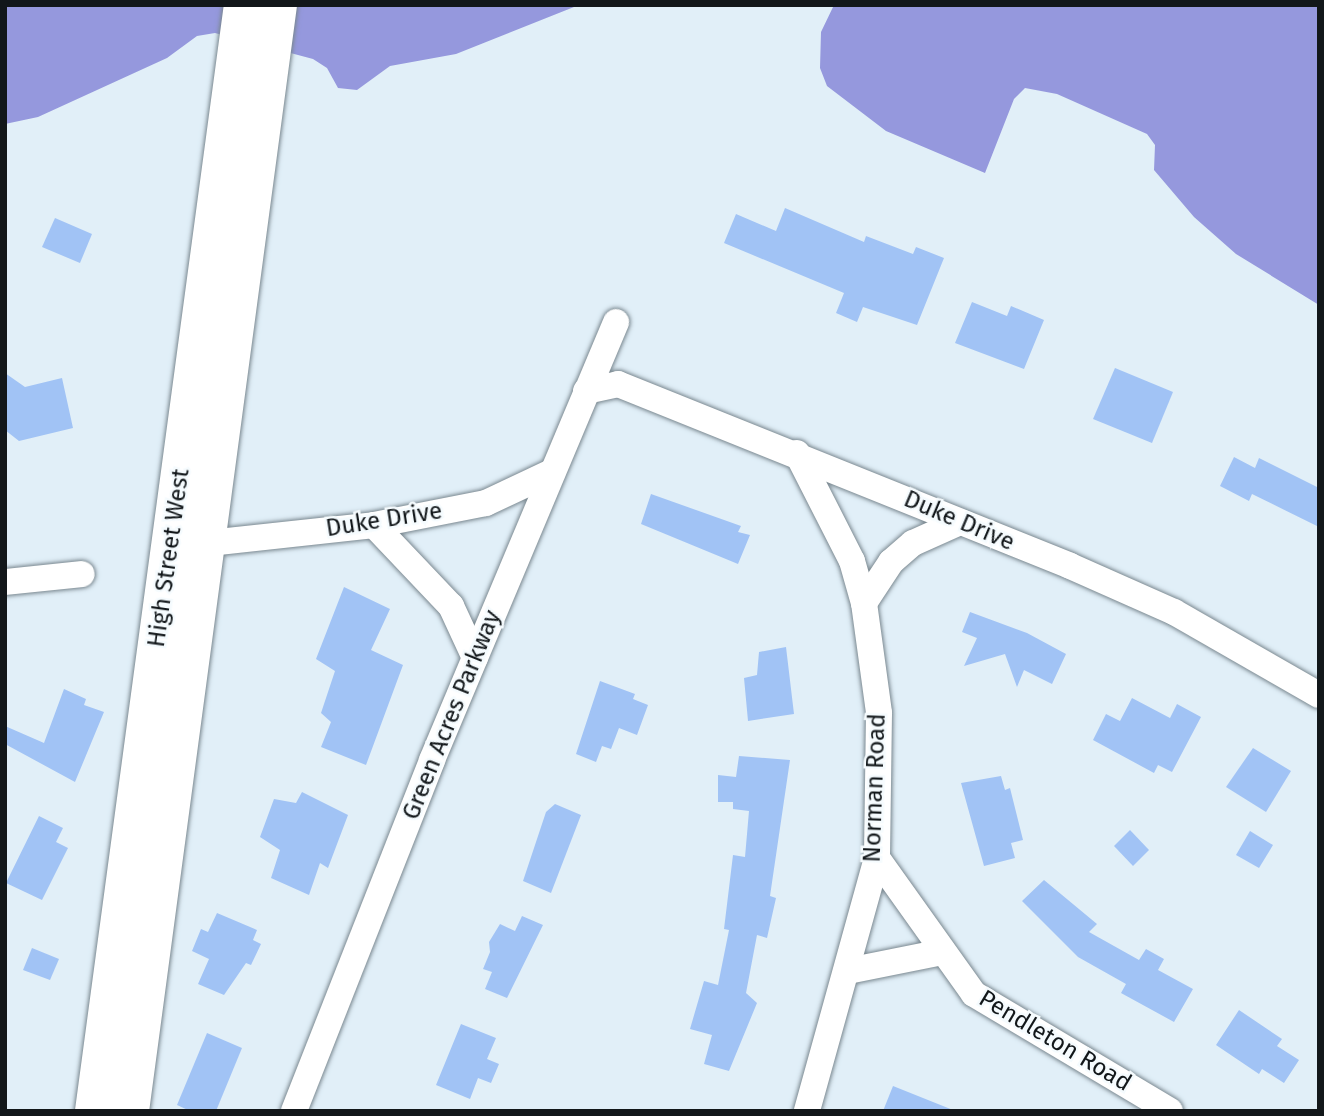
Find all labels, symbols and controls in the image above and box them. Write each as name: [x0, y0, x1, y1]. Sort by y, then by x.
street label: High Street West: [142, 467, 196, 649]
street label: Duke Drive: [899, 485, 1019, 557]
street label: Duke Drive: [324, 497, 444, 543]
street label: Green Acres Parkway: [397, 606, 507, 824]
street label: Norman Road: [858, 713, 892, 863]
street label: Pendleton Road: [974, 984, 1136, 1098]

